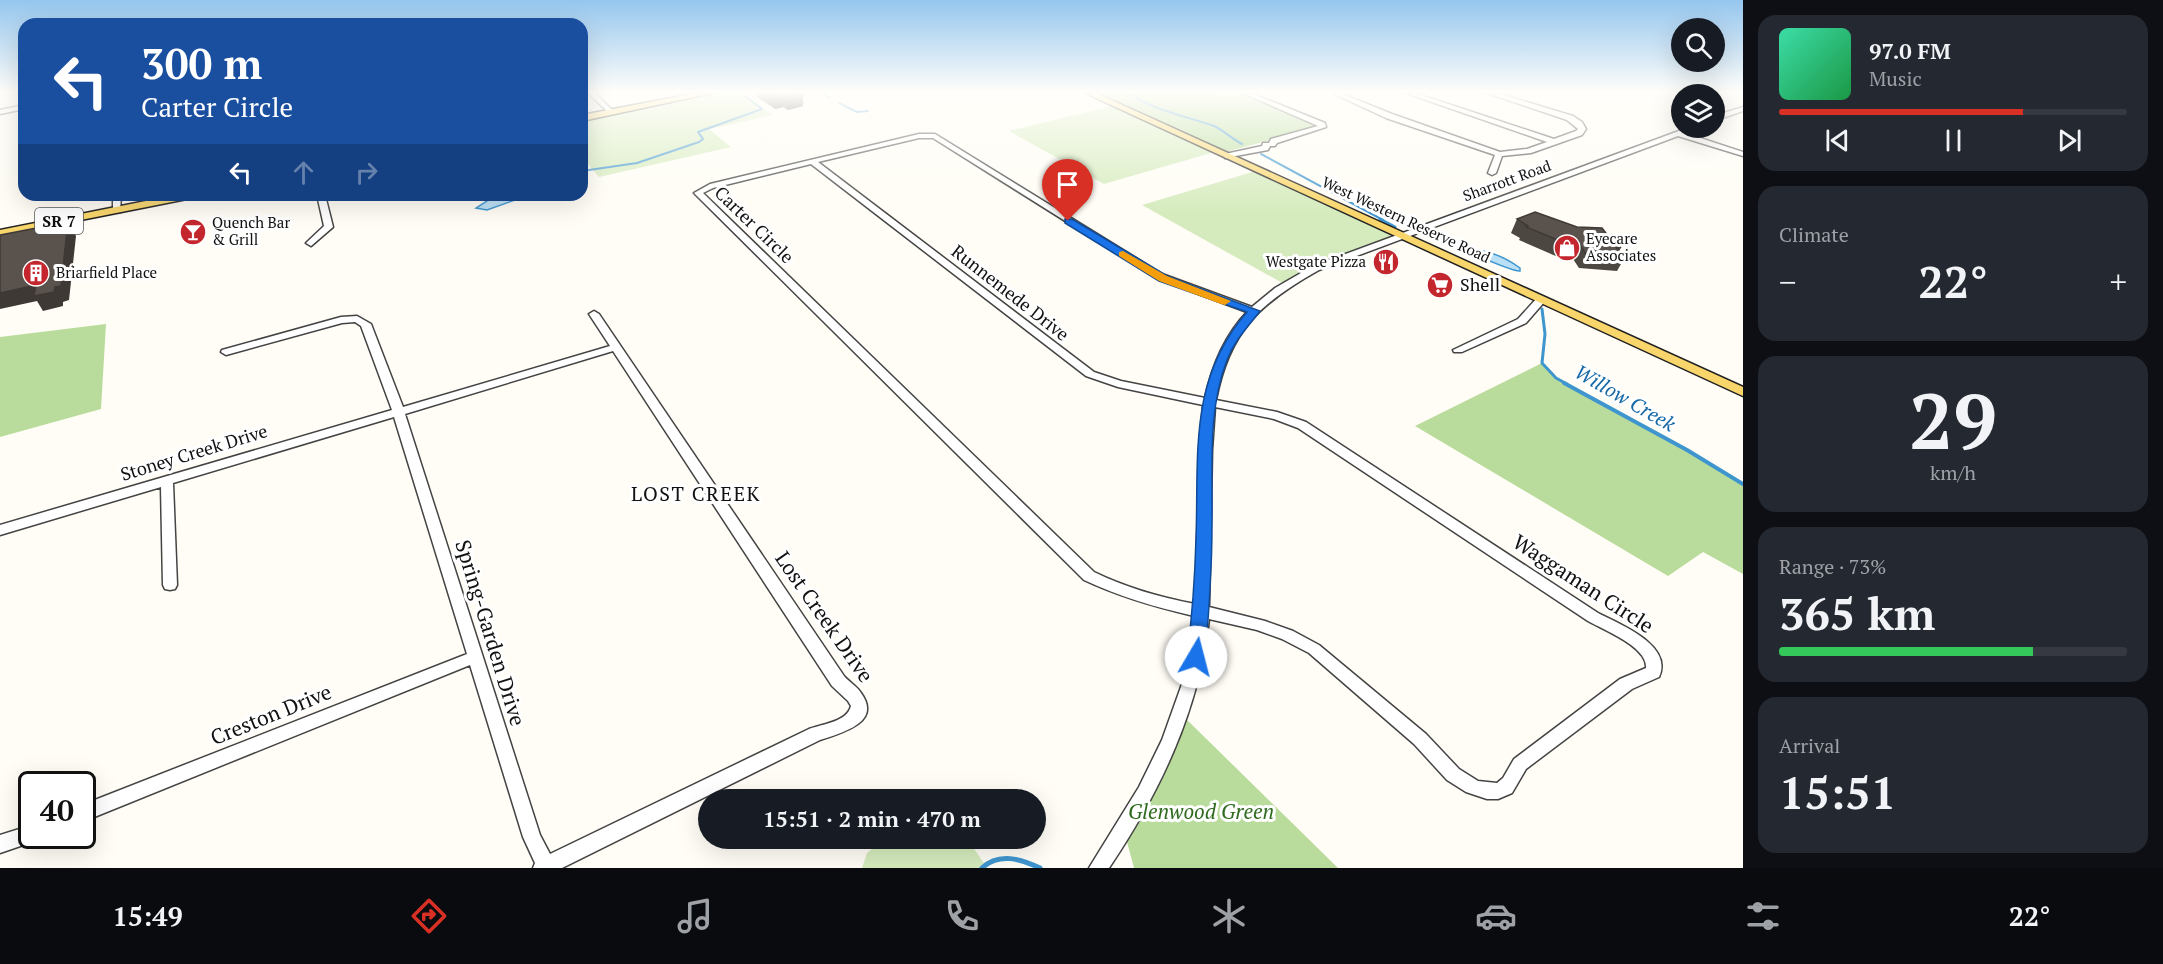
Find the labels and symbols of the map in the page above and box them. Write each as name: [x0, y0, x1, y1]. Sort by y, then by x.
street label: Sharrott Road: [1460, 155, 1553, 205]
pin: [1042, 159, 1093, 221]
street label: West Western Reserve Road: [1319, 171, 1494, 267]
street label: Carter Circle: [710, 180, 800, 268]
road number: SR 7: [35, 208, 83, 234]
place label: Quench Bar & Grill: [212, 212, 290, 249]
bar icon: Quench Bar & Grill: [178, 217, 208, 247]
place label: Eyecare Associates: [1586, 228, 1656, 265]
shop icon: Eyecare Associates: [1552, 233, 1582, 263]
street label: Runnemede Drive: [947, 239, 1074, 346]
restaurant icon: Westgate Pizza: [1371, 247, 1401, 277]
place label: Westgate Pizza: [1266, 251, 1366, 271]
building icon: Briarfield Place: [21, 258, 51, 288]
place label: Briarfield Place: [56, 262, 157, 282]
supermarket icon: Shell: [1425, 270, 1455, 300]
place label: Shell: [1460, 272, 1500, 296]
water label: Willow Creek: [1570, 358, 1681, 437]
street label: Stoney Creek Drive: [117, 418, 270, 486]
district label: LOST CREEK: [631, 480, 761, 507]
street label: Waggaman Circle: [1508, 527, 1659, 639]
street label: Spring-Garden Drive: [449, 536, 533, 729]
street label: Lost Creek Drive: [769, 545, 880, 687]
position arrow: [1164, 625, 1228, 689]
street label: Creston Drive: [206, 677, 335, 751]
speed limit sign: 40: [18, 771, 96, 849]
park label: Glenwood Green: [1128, 797, 1274, 825]

